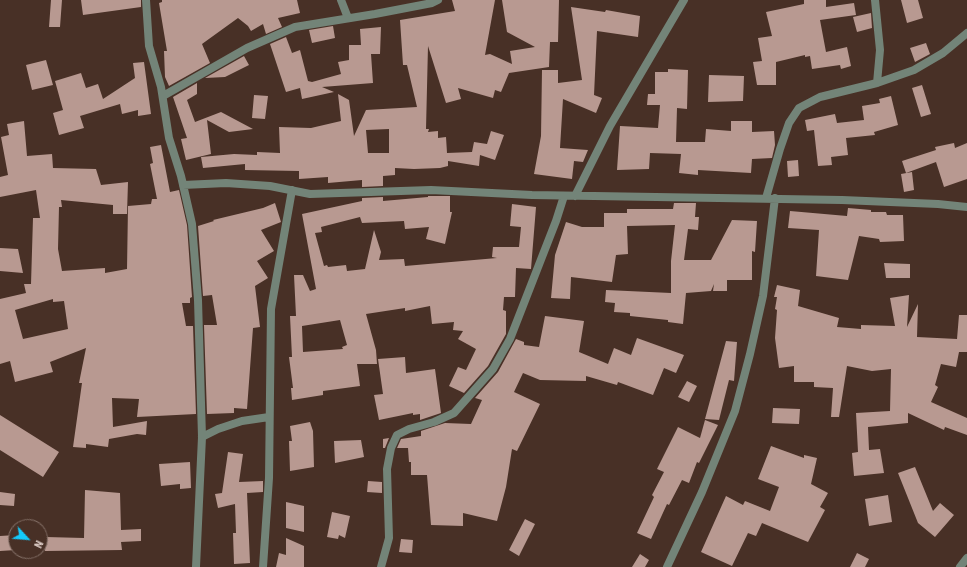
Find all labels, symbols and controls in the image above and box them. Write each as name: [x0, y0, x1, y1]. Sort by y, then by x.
north arrow: [8, 519, 48, 559]
text: N: [31, 538, 46, 550]

